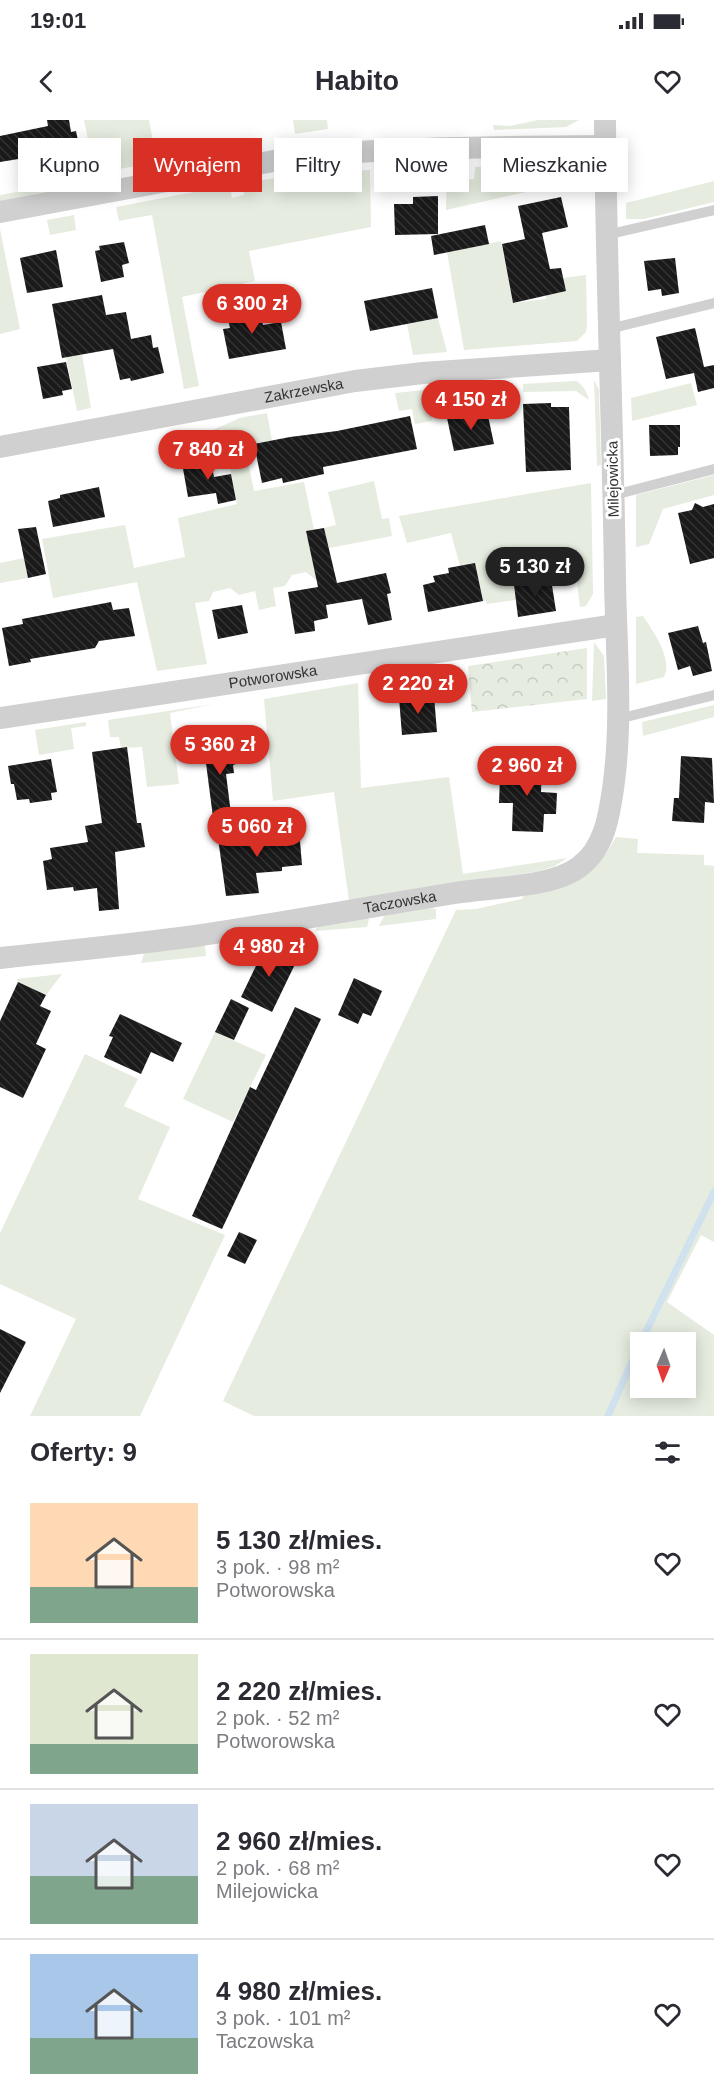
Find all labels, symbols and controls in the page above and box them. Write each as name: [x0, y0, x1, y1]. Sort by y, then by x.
text: 19:01: [30, 8, 86, 33]
icon: back: [30, 65, 63, 98]
icon: heart: [651, 65, 684, 98]
text: Habito: [315, 66, 399, 96]
chip: Kupno: [18, 138, 121, 192]
chip: Wynajem: [133, 138, 262, 192]
chip: Filtry: [274, 138, 362, 192]
chip: Nowe: [374, 138, 469, 192]
chip: Mieszkanie: [481, 138, 628, 192]
pin: 6 300 zł: [190, 284, 314, 335]
text: 6 300 zł: [216, 292, 288, 314]
street label: Zakrzewska: [263, 374, 345, 406]
pin: 4 150 zł: [409, 380, 533, 431]
text: 4 150 zł: [435, 388, 507, 410]
pin: 7 840 zł: [146, 430, 270, 481]
text: 7 840 zł: [172, 438, 244, 460]
street label: Milejowicka: [603, 440, 622, 517]
pin: 5 130 zł: [473, 547, 597, 598]
text: 5 130 zł: [499, 555, 571, 577]
street label: Potworowska: [227, 661, 319, 691]
pin: 2 220 zł: [356, 664, 480, 715]
text: 2 220 zł: [382, 672, 454, 694]
pin: 5 360 zł: [158, 725, 282, 776]
text: 5 360 zł: [184, 733, 256, 755]
pin: 2 960 zł: [465, 746, 589, 797]
text: 2 960 zł: [491, 754, 563, 776]
pin: 5 060 zł: [195, 807, 319, 858]
text: 5 060 zł: [221, 815, 293, 837]
street label: Taczowska: [362, 887, 438, 916]
pin: 4 980 zł: [207, 927, 331, 978]
text: 4 980 zł: [233, 935, 305, 957]
north arrow: [630, 1332, 696, 1398]
map controls: [630, 1332, 696, 1398]
icon: filters: [651, 1436, 684, 1469]
text: Oferty: 9: [30, 1437, 137, 1467]
text: 5 130 zł/mies.: [216, 1525, 382, 1555]
icon: home: [78, 1527, 150, 1599]
icon: heart: [651, 1547, 684, 1580]
text: 3 pok. · 98 m²: [216, 1556, 339, 1578]
text: Potworowska: [216, 1579, 335, 1601]
text: 2 220 zł/mies.: [216, 1676, 382, 1706]
icon: home: [78, 1678, 150, 1750]
icon: heart: [651, 1698, 684, 1731]
text: 2 pok. · 52 m²: [216, 1707, 339, 1729]
text: Potworowska: [216, 1730, 335, 1752]
text: 2 960 zł/mies.: [216, 1826, 382, 1856]
icon: home: [78, 1828, 150, 1900]
icon: heart: [651, 1848, 684, 1881]
text: 2 pok. · 68 m²: [216, 1857, 339, 1879]
text: Milejowicka: [216, 1880, 318, 1902]
text: 4 980 zł/mies.: [216, 1976, 382, 2006]
icon: home: [78, 1978, 150, 2050]
icon: heart: [651, 1998, 684, 2031]
text: 3 pok. · 101 m²: [216, 2007, 351, 2029]
text: Taczowska: [216, 2030, 314, 2052]

